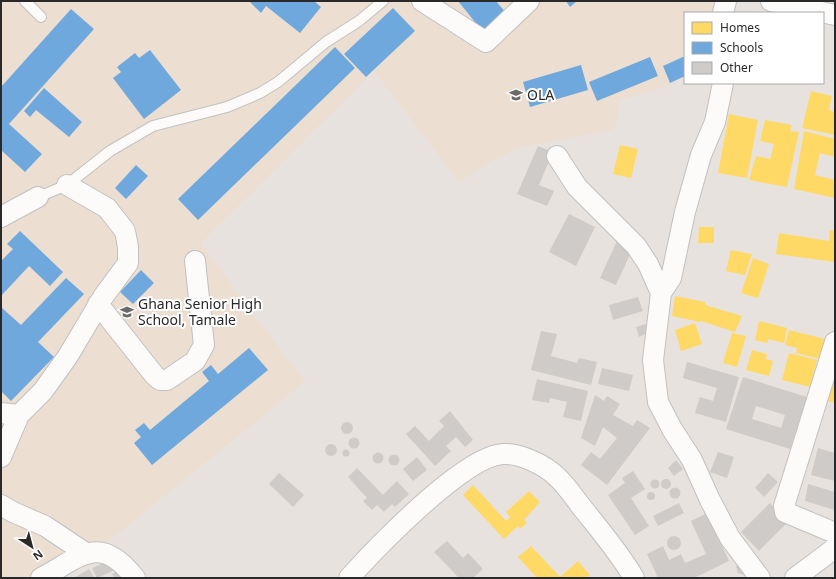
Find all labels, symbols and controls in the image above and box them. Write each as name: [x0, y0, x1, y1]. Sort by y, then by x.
legend: [684, 12, 824, 84]
text: Homes: [720, 19, 760, 36]
text: Schools: [720, 39, 763, 56]
text: Other: [720, 59, 753, 76]
place label: OLA: [527, 85, 554, 104]
school or university icon: OLA: [508, 87, 524, 103]
place label: Ghana Senior High School, Tamale: [138, 294, 262, 329]
school or university icon: Ghana Senior High School, Tamale: [119, 304, 135, 320]
north arrow: [12, 527, 52, 567]
text: N: [30, 547, 46, 564]

